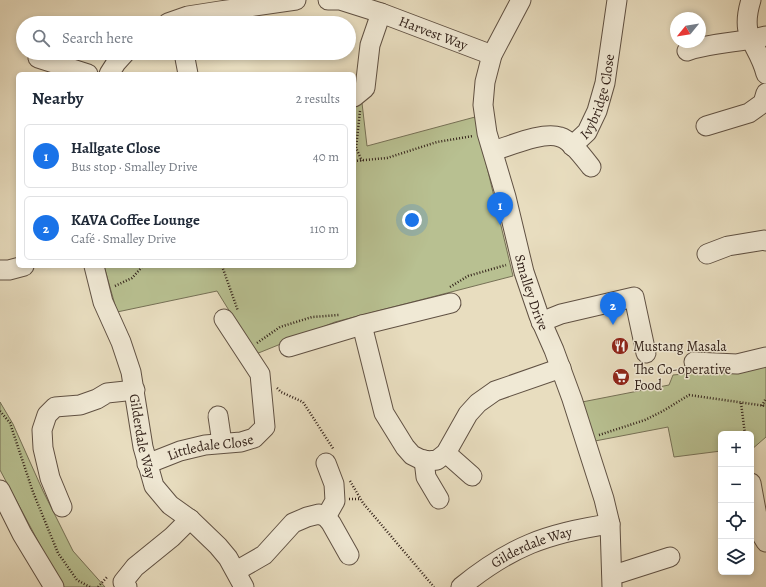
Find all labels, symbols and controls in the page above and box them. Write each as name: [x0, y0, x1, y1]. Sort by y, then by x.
street label: Harvest Way: [396, 12, 471, 55]
north arrow: [670, 12, 706, 48]
search box: [16, 16, 356, 60]
icon: search: [30, 27, 52, 49]
text: Search here: [62, 28, 133, 48]
street label: Ivybridge Close: [576, 53, 619, 144]
text: Nearby: [32, 87, 83, 110]
text: 2 results: [296, 90, 340, 107]
text: Hallgate Close: [71, 138, 160, 158]
text: 1: [44, 148, 48, 165]
text: 40 m: [313, 148, 339, 165]
text: Bus stop · Smalley Drive: [71, 158, 198, 175]
pin: 1: [487, 192, 513, 225]
text: KAVA Coffee Lounge: [71, 210, 200, 230]
your location: [402, 210, 422, 230]
text: 2: [43, 220, 49, 237]
text: 110 m: [310, 220, 339, 237]
text: Café · Smalley Drive: [71, 230, 176, 247]
street label: Smalley Drive: [510, 253, 553, 334]
pin: 2: [600, 292, 626, 325]
restaurant icon: Mustang Masala: [610, 336, 630, 356]
place label: Mustang Masala: [633, 337, 727, 356]
place label: The Co-operative Food: [634, 360, 731, 395]
supermarket icon: The Co-operative Food: [611, 367, 631, 387]
street label: Gilderdale Way: [125, 392, 161, 482]
street label: Littledale Close: [164, 430, 256, 465]
map controls: [718, 431, 754, 575]
button: +: [718, 431, 754, 467]
button: −: [718, 467, 754, 503]
button: locate: [718, 503, 754, 539]
street label: Gilderdale Way: [487, 522, 575, 572]
button: layers: [718, 539, 754, 575]

